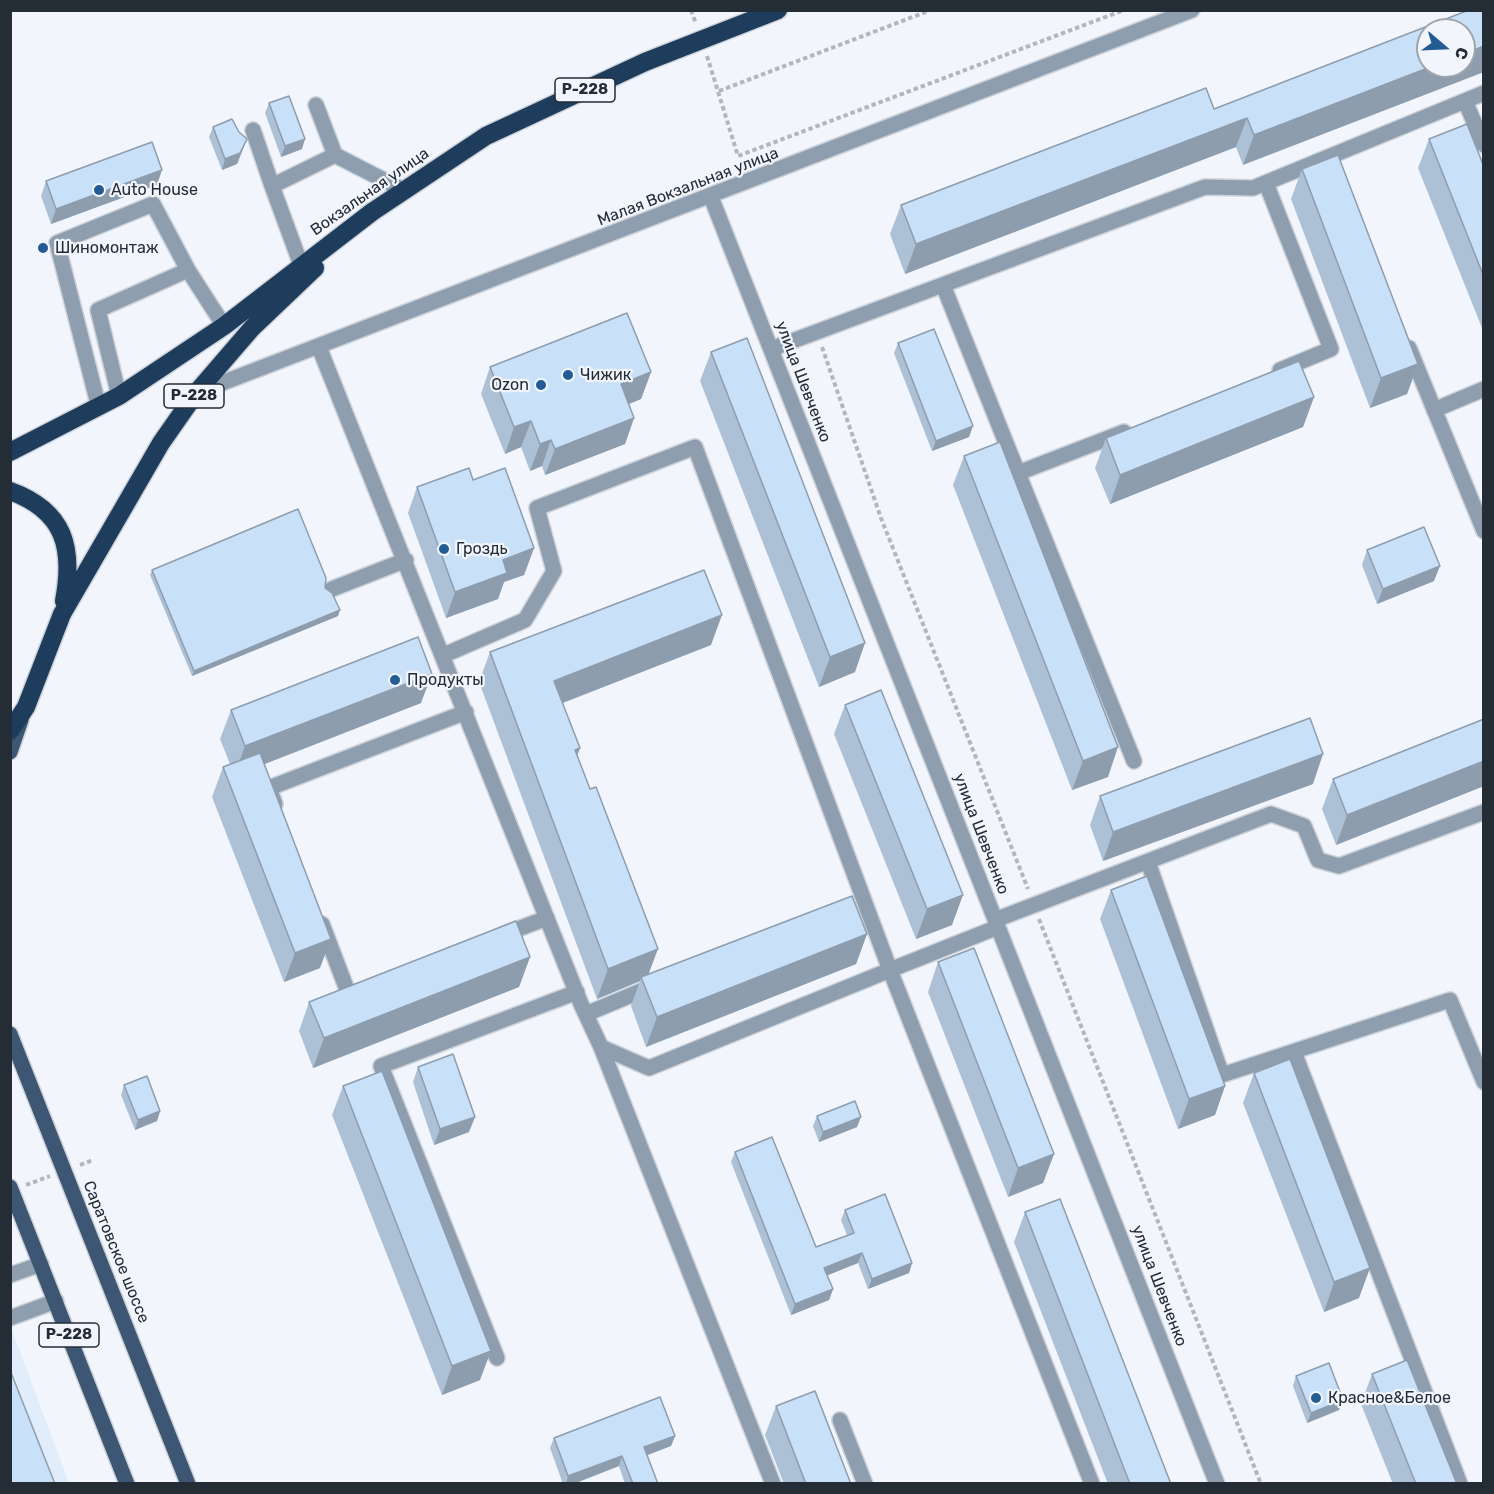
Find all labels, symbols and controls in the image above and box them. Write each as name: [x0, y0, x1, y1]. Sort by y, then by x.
north arrow: [1416, 18, 1476, 78]
text: С: [1451, 45, 1472, 62]
road number: Р-228: [555, 78, 615, 102]
street label: Вокзальная улица: [307, 144, 433, 240]
street label: Малая Вокзальная улица: [595, 144, 781, 230]
place label: Auto House: [111, 180, 198, 200]
marker: Auto House: [92, 183, 106, 197]
place label: Шиномонтаж: [55, 238, 159, 258]
marker: Шиномонтаж: [36, 241, 50, 255]
street label: улица Шевченко: [771, 319, 835, 445]
place label: Чижик: [580, 365, 631, 385]
marker: Чижик: [561, 368, 575, 382]
place label: Ozon: [491, 375, 529, 395]
marker: Ozon: [534, 378, 548, 392]
road number: Р-228: [164, 384, 224, 408]
place label: Гроздь: [456, 539, 508, 559]
marker: Гроздь: [437, 542, 451, 556]
place label: Продукты: [407, 670, 484, 690]
marker: Продукты: [388, 673, 402, 687]
street label: улица Шевченко: [949, 771, 1013, 897]
street label: Саратовское шоссе: [79, 1178, 153, 1326]
street label: улица Шевченко: [1127, 1223, 1191, 1349]
road number: Р-228: [39, 1323, 99, 1347]
place label: Красное&Белое: [1328, 1388, 1451, 1408]
marker: Красное&Белое: [1309, 1391, 1323, 1405]

